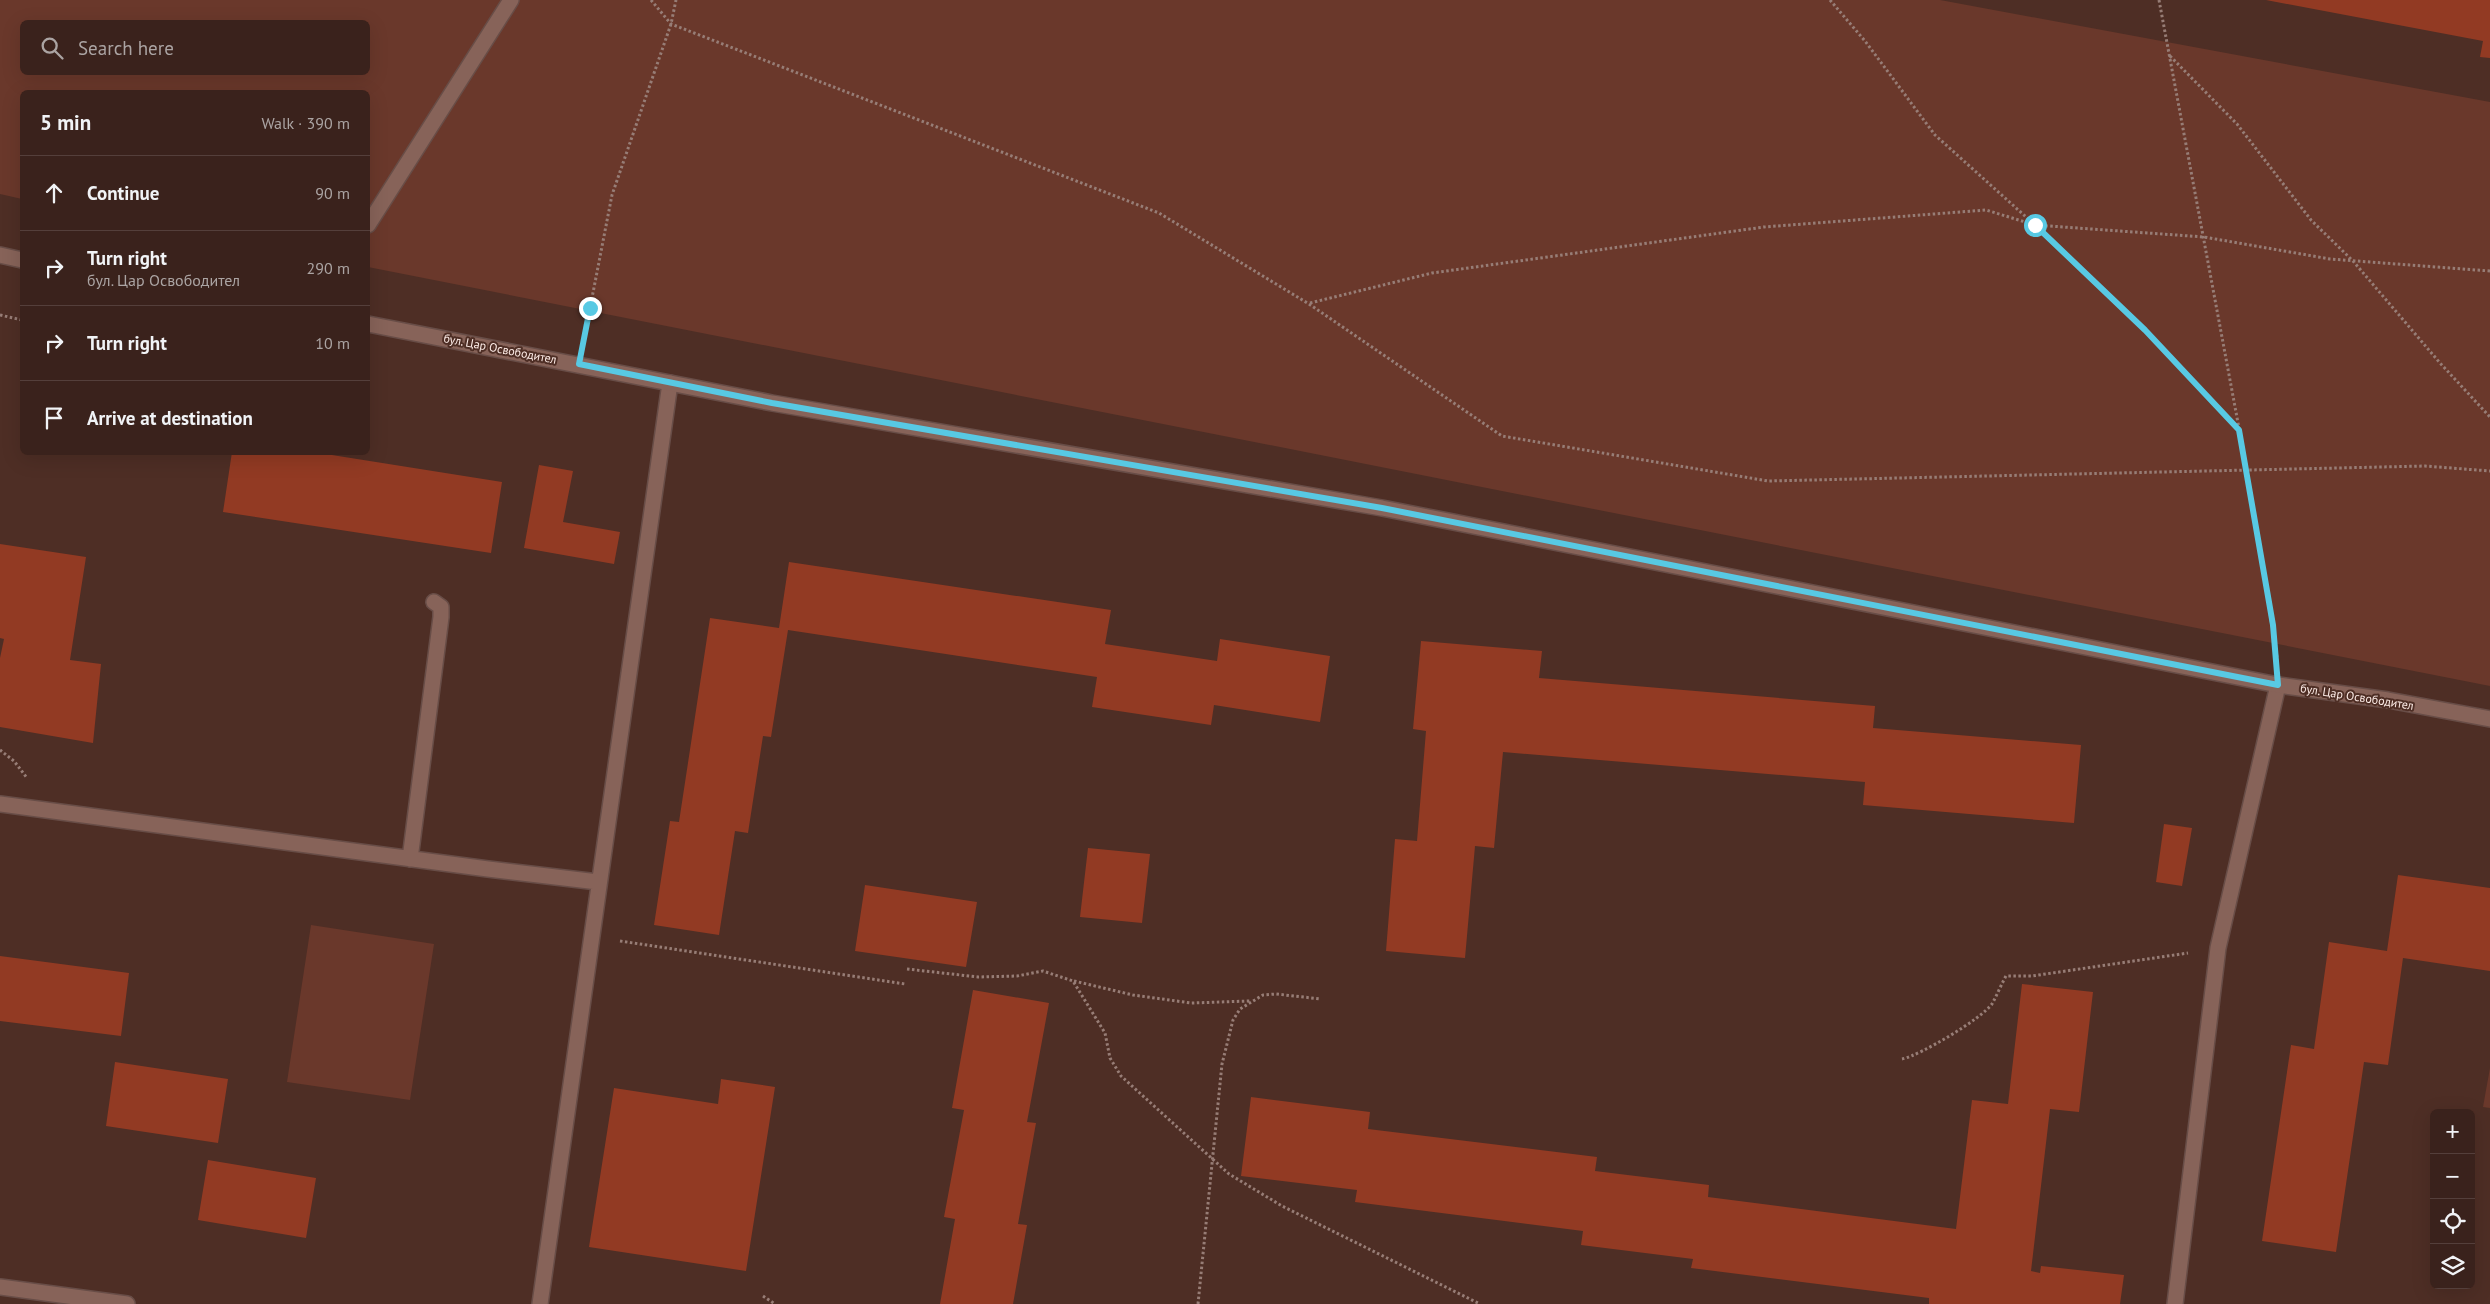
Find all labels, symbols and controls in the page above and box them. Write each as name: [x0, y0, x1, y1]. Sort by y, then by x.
search box: [20, 20, 370, 75]
icon: search: [38, 34, 66, 62]
text: Search here: [78, 36, 174, 60]
text: 5 min: [40, 109, 91, 136]
text: Walk · 390 m: [261, 113, 350, 133]
icon: ahead: [40, 179, 68, 207]
text: Continue: [87, 181, 159, 205]
text: 90 m: [315, 183, 350, 203]
route start: [2024, 214, 2047, 237]
text: Turn right: [87, 246, 167, 270]
icon: right: [40, 254, 68, 282]
text: 290 m: [307, 258, 350, 278]
text: бул. Цар Освободител: [87, 270, 240, 290]
route end: [579, 297, 602, 320]
icon: right: [40, 329, 68, 357]
street label: бул. Цар Освободител: [442, 330, 558, 367]
text: Turn right: [87, 331, 167, 355]
text: 10 m: [315, 333, 350, 353]
icon: arrive: [40, 404, 68, 432]
text: Arrive at destination: [87, 406, 253, 430]
street label: бул. Цар Освободител: [2299, 680, 2415, 713]
map controls: [2430, 1109, 2475, 1289]
button: +: [2430, 1109, 2475, 1154]
button: −: [2430, 1154, 2475, 1199]
button: locate: [2430, 1199, 2475, 1244]
button: layers: [2430, 1244, 2475, 1289]

